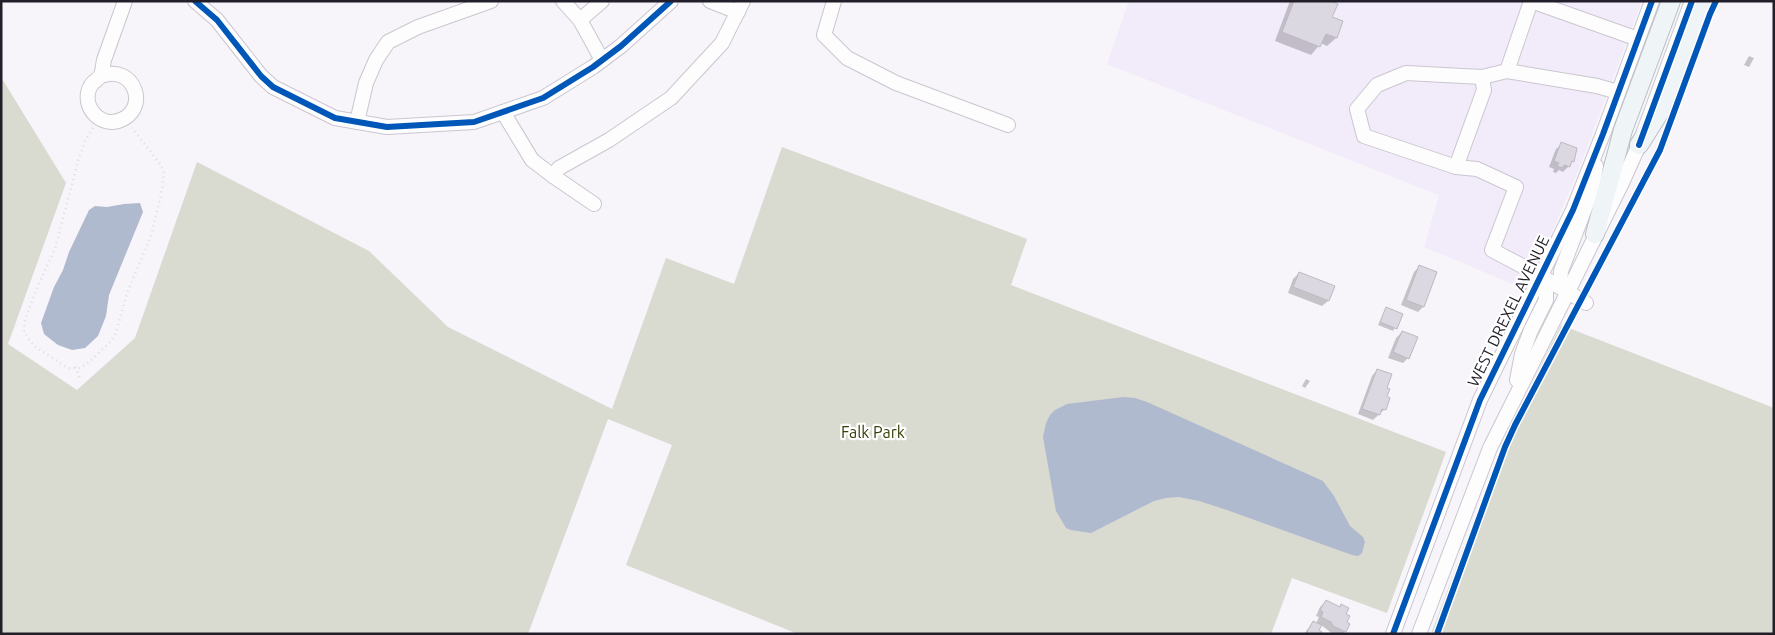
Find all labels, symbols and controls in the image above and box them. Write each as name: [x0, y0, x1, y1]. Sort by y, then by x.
street label: WEST DREXEL AVENUE: [1464, 233, 1552, 389]
park label: Falk Park: [841, 423, 905, 441]

